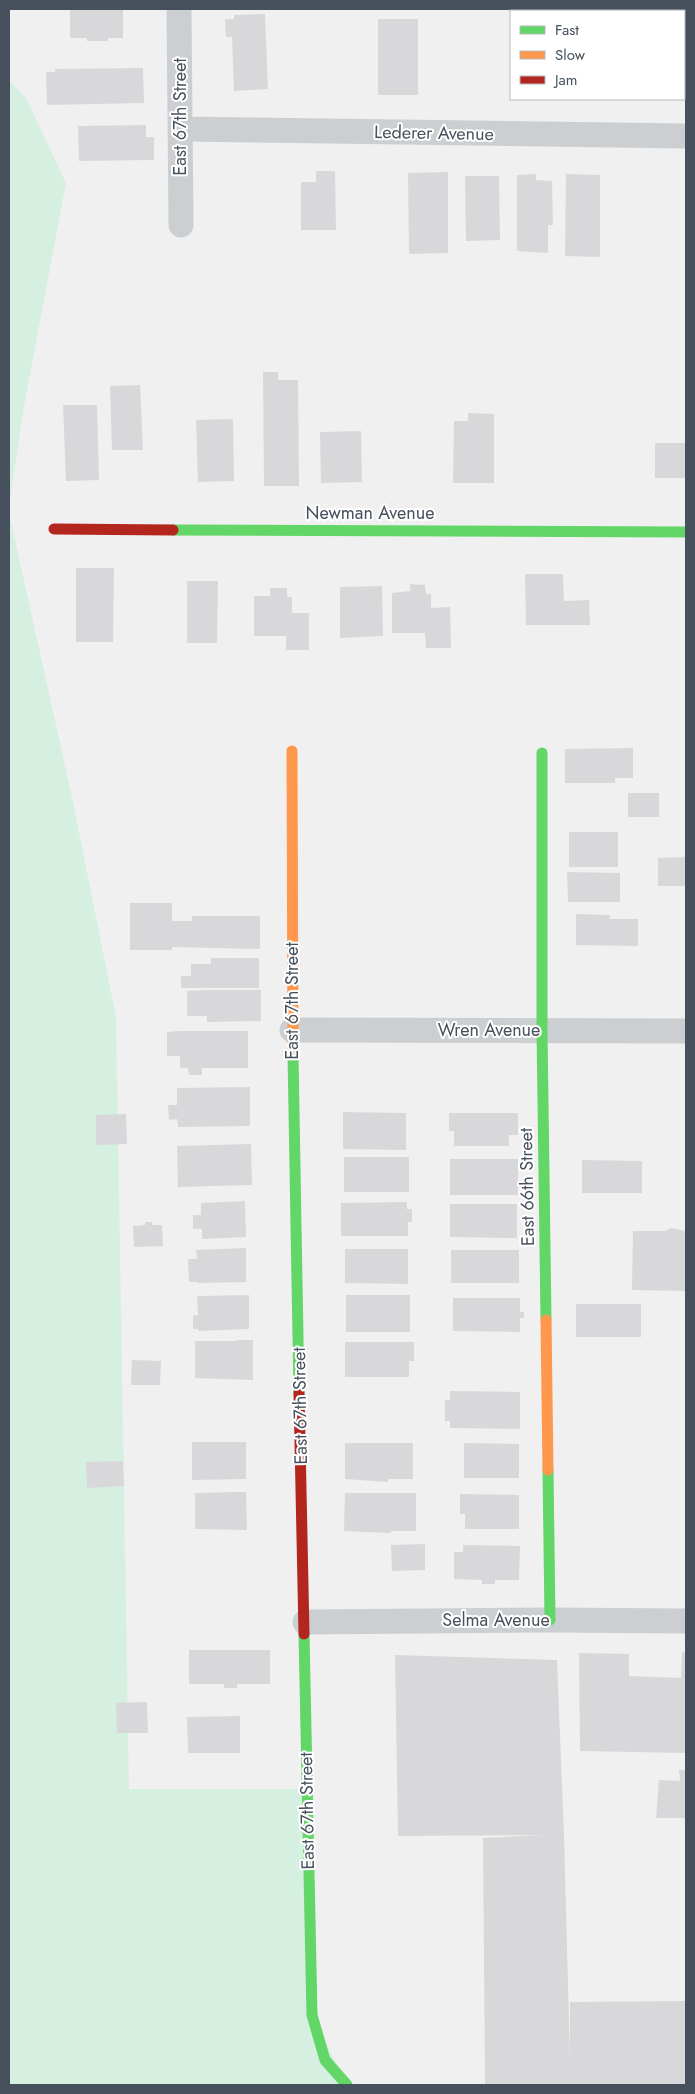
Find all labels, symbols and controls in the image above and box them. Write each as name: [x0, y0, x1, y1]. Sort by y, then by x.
legend: [510, 10, 685, 100]
text: Fast: [555, 19, 579, 41]
text: Slow: [555, 44, 586, 66]
street label: East 67th Street: [167, 58, 193, 176]
text: Jam: [553, 69, 578, 91]
street label: Lederer Avenue: [374, 119, 494, 147]
street label: Newman Avenue: [306, 500, 434, 526]
street label: East 67th Street: [279, 942, 305, 1060]
street label: Wren Avenue: [438, 1017, 540, 1043]
street label: East 66th Street: [513, 1127, 541, 1246]
street label: East 67th Street: [286, 1346, 314, 1465]
street label: Selma Avenue: [442, 1607, 550, 1633]
street label: East 67th Street: [293, 1751, 321, 1870]

